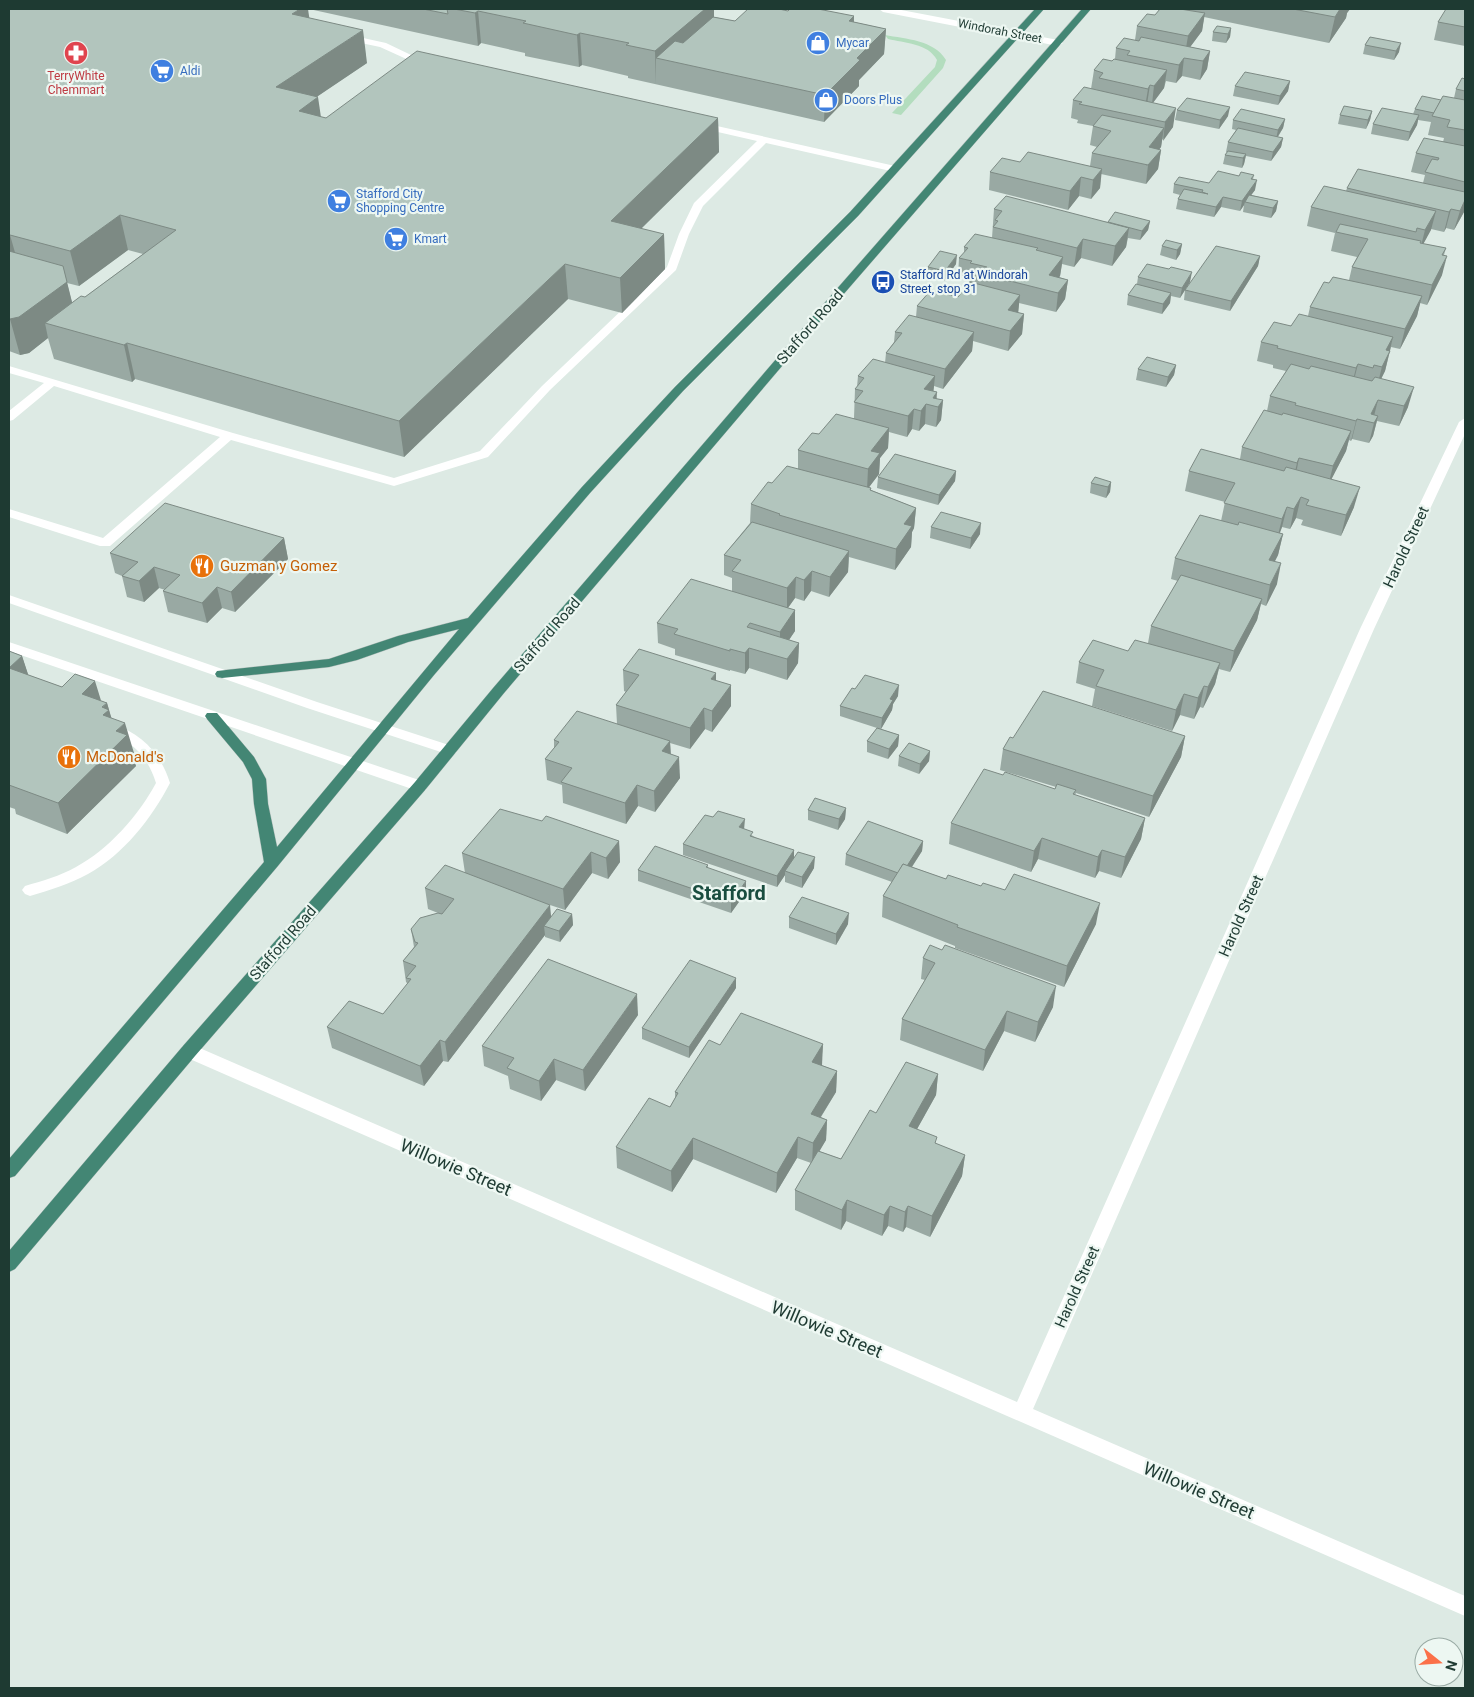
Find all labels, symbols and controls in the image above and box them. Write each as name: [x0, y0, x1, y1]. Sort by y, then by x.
street label: Windorah Street: [957, 16, 1043, 46]
shop icon: Mycar: [805, 30, 831, 56]
place label: Mycar: [836, 36, 869, 50]
pharmacy icon: TerryWhite Chemmart: [63, 40, 89, 66]
supermarket icon: Aldi: [149, 58, 175, 84]
place label: Aldi: [180, 64, 201, 78]
place label: TerryWhite Chemmart: [47, 69, 105, 97]
shop icon: Doors Plus: [813, 87, 839, 113]
place label: Doors Plus: [844, 93, 902, 107]
place label: Stafford City Shopping Centre: [356, 187, 444, 215]
supermarket icon: Stafford City Shopping Centre: [326, 188, 352, 214]
supermarket icon: Kmart: [383, 226, 409, 252]
place label: Kmart: [414, 232, 447, 246]
place label: Stafford Rd at Windorah Street, stop 31: [900, 268, 1028, 296]
bus stop icon: Stafford Rd at Windorah Street, stop 31: [870, 269, 896, 295]
street label: Stafford Road: [773, 286, 847, 368]
street label: Harold Street: [1379, 503, 1433, 591]
restaurant icon: Guzman y Gomez: [189, 553, 215, 579]
place label: Guzman y Gomez: [220, 557, 337, 575]
street label: Stafford Road: [510, 594, 584, 676]
restaurant icon: McDonald's: [56, 744, 82, 770]
place label: McDonald's: [86, 748, 164, 766]
street label: Harold Street: [1215, 872, 1267, 960]
district label: Stafford: [692, 881, 766, 905]
street label: Stafford Road: [246, 902, 320, 984]
street label: Willowie Street: [397, 1134, 515, 1200]
street label: Harold Street: [1051, 1243, 1103, 1331]
street label: Willowie Street: [768, 1296, 886, 1362]
street label: Willowie Street: [1140, 1457, 1258, 1523]
north arrow: [1414, 1637, 1464, 1687]
text: N: [1442, 1659, 1461, 1673]

